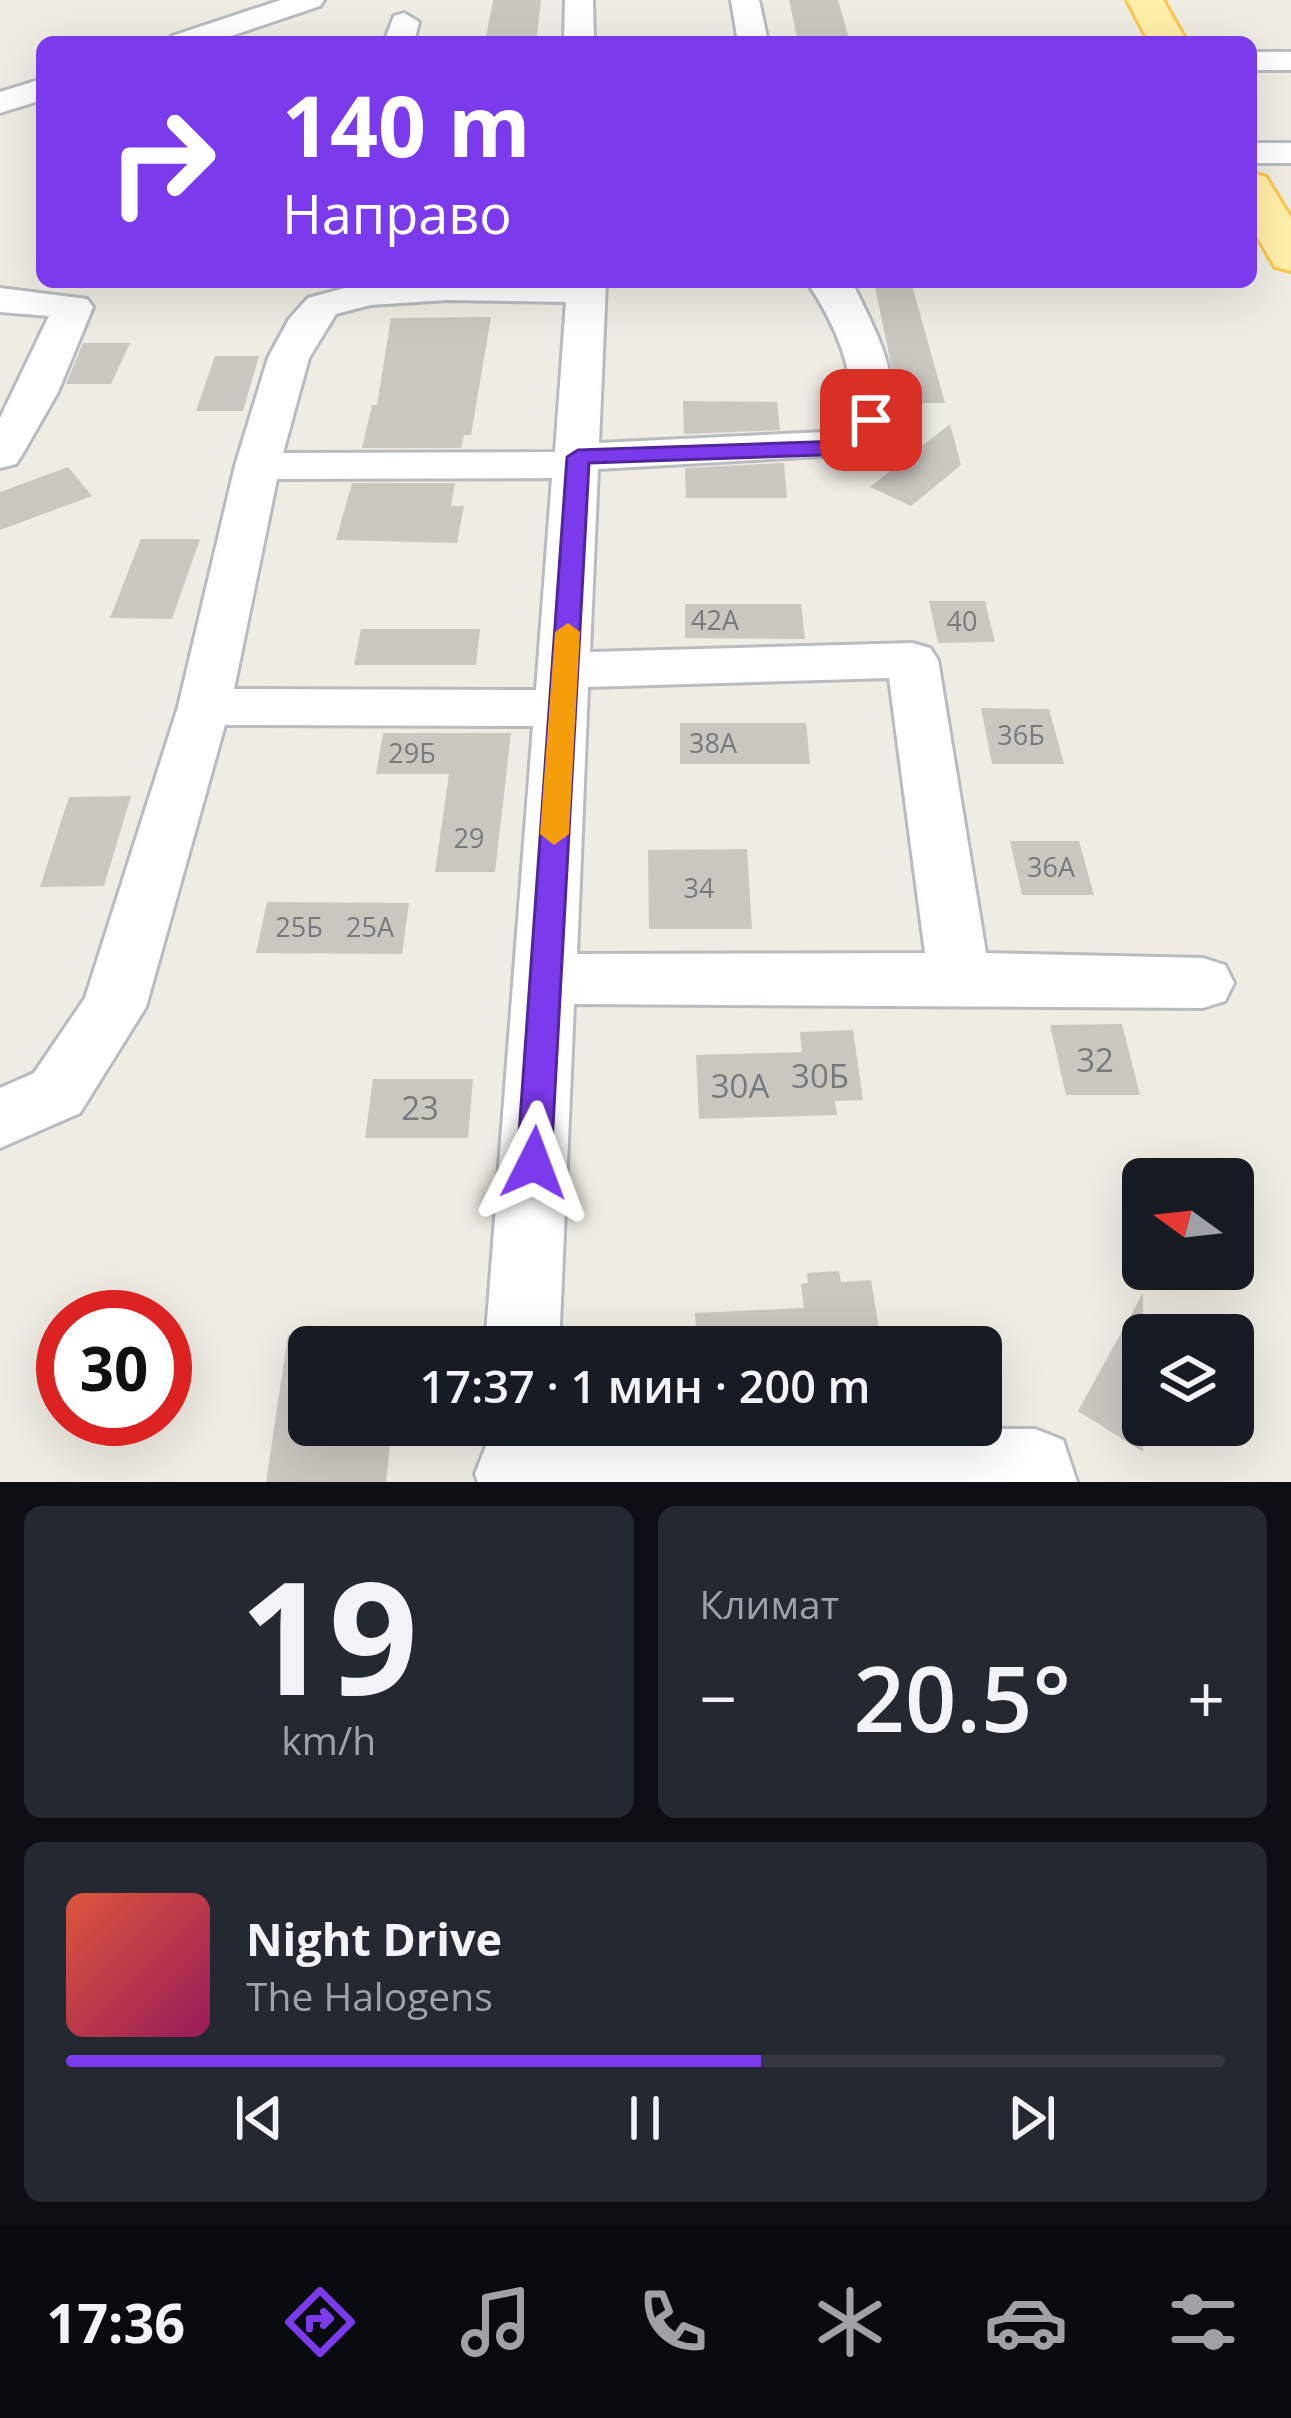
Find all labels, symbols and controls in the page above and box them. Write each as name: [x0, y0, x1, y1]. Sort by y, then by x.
text: 140 m: [282, 67, 530, 182]
icon: right: [84, 84, 240, 240]
text: Направо: [282, 176, 512, 250]
pin: [820, 369, 922, 471]
icon: arrive: [838, 387, 904, 453]
house number: 42А: [691, 601, 740, 638]
house number: 40: [947, 602, 977, 639]
house number: 36Б: [997, 716, 1045, 753]
house number: 38А: [689, 724, 738, 761]
house number: 29Б: [388, 734, 436, 771]
house number: 29: [454, 819, 484, 856]
house number: 36A: [1027, 848, 1076, 885]
house number: 34: [684, 869, 714, 906]
house number: 25Б: [275, 908, 323, 945]
house number: 25А: [346, 908, 395, 945]
house number: 32: [1076, 1037, 1114, 1082]
house number: 30Б: [791, 1053, 849, 1098]
house number: 30A: [711, 1063, 769, 1108]
house number: 23: [401, 1085, 439, 1130]
position arrow: [471, 1100, 597, 1226]
north arrow: [1122, 1158, 1254, 1290]
map controls: [1122, 1158, 1254, 1446]
speed limit sign: 30: [36, 1290, 192, 1446]
button: layers: [1122, 1314, 1254, 1446]
text: 17:37 · 1 мин · 200 m: [419, 1355, 871, 1416]
text: 19: [240, 1528, 418, 1741]
text: Климат: [700, 1577, 839, 1630]
text: 20.5°: [853, 1636, 1071, 1758]
text: −: [700, 1652, 737, 1742]
text: +: [1187, 1652, 1225, 1742]
text: km/h: [281, 1713, 376, 1766]
text: Night Drive: [246, 1908, 502, 1969]
text: The Halogens: [246, 1969, 493, 2022]
icon: previous: [226, 2085, 292, 2151]
icon: pause: [612, 2085, 678, 2151]
icon: next: [999, 2085, 1065, 2151]
icon: directions: [278, 2280, 362, 2364]
icon: music: [454, 2280, 538, 2364]
icon: phone: [631, 2280, 715, 2364]
icon: climate: [808, 2280, 892, 2364]
icon: car: [984, 2280, 1068, 2364]
icon: filters: [1161, 2280, 1245, 2364]
text: 17:36: [46, 2285, 185, 2359]

